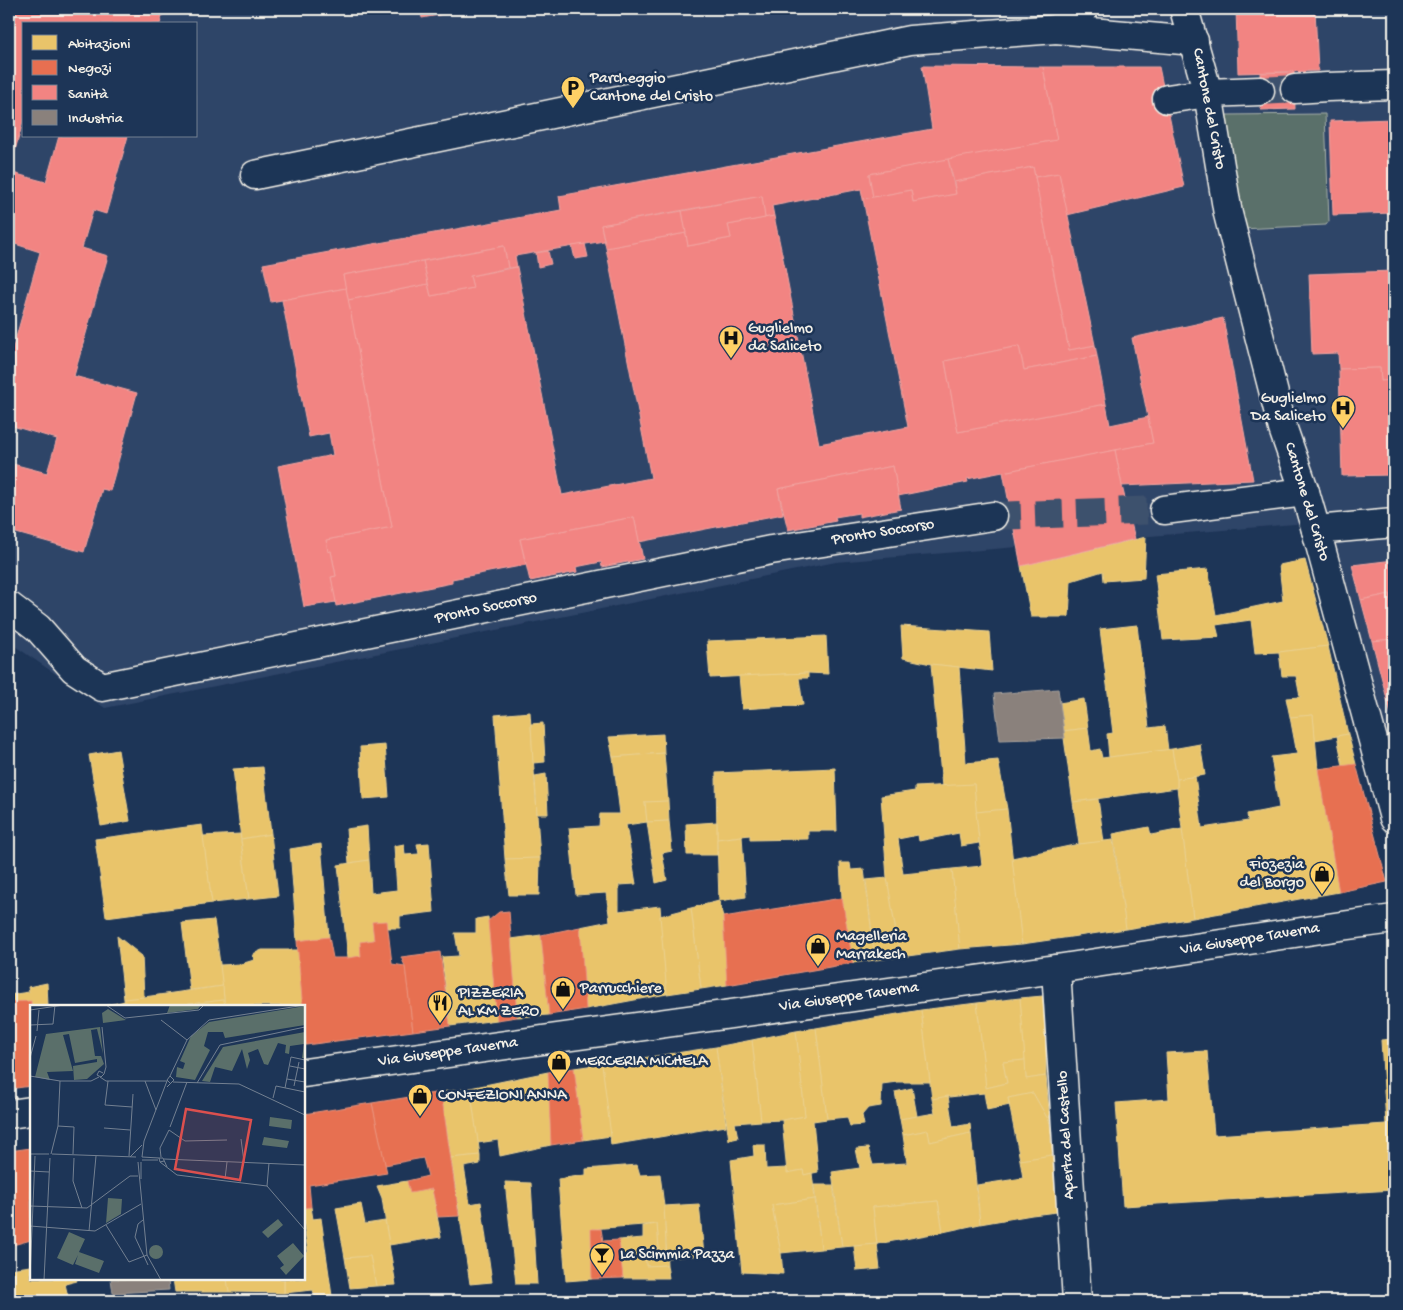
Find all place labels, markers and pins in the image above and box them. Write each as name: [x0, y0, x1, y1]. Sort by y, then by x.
place label: Parcheggio Cantone del Cristo: [589, 70, 713, 107]
parking icon: Parcheggio Cantone del Cristo: [560, 75, 586, 109]
place label: Guglielmo da Saliceto: [748, 320, 822, 357]
hospital icon: Guglielmo da Saliceto: [718, 325, 744, 359]
place label: Guglielmo Da Saliceto: [1250, 390, 1326, 427]
hospital icon: Guglielmo Da Saliceto: [1330, 395, 1356, 429]
place label: Fiozezia del Borgo: [1240, 856, 1305, 893]
shop icon: Fiozezia del Borgo: [1309, 861, 1335, 895]
place label: Magelleria Marrakech: [836, 928, 908, 965]
shop icon: Magelleria Marrakech: [805, 933, 831, 967]
shop icon: Parrucchiere: [550, 976, 576, 1010]
place label: Parrucchiere: [579, 980, 662, 999]
place label: PIZZERIA AL KM ZERO: [457, 985, 539, 1022]
restaurant icon: PIZZERIA AL KM ZERO: [427, 990, 453, 1024]
shop icon: MERCERIA MICHELA: [546, 1049, 572, 1083]
place label: MERCERIA MICHELA: [576, 1053, 709, 1072]
shop icon: CONFEZIONI ANNA: [407, 1083, 433, 1117]
place label: CONFEZIONI ANNA: [438, 1087, 568, 1106]
bar icon: La Scimmia Pazza: [589, 1242, 615, 1276]
place label: La Scimmia Pazza: [620, 1246, 736, 1265]

